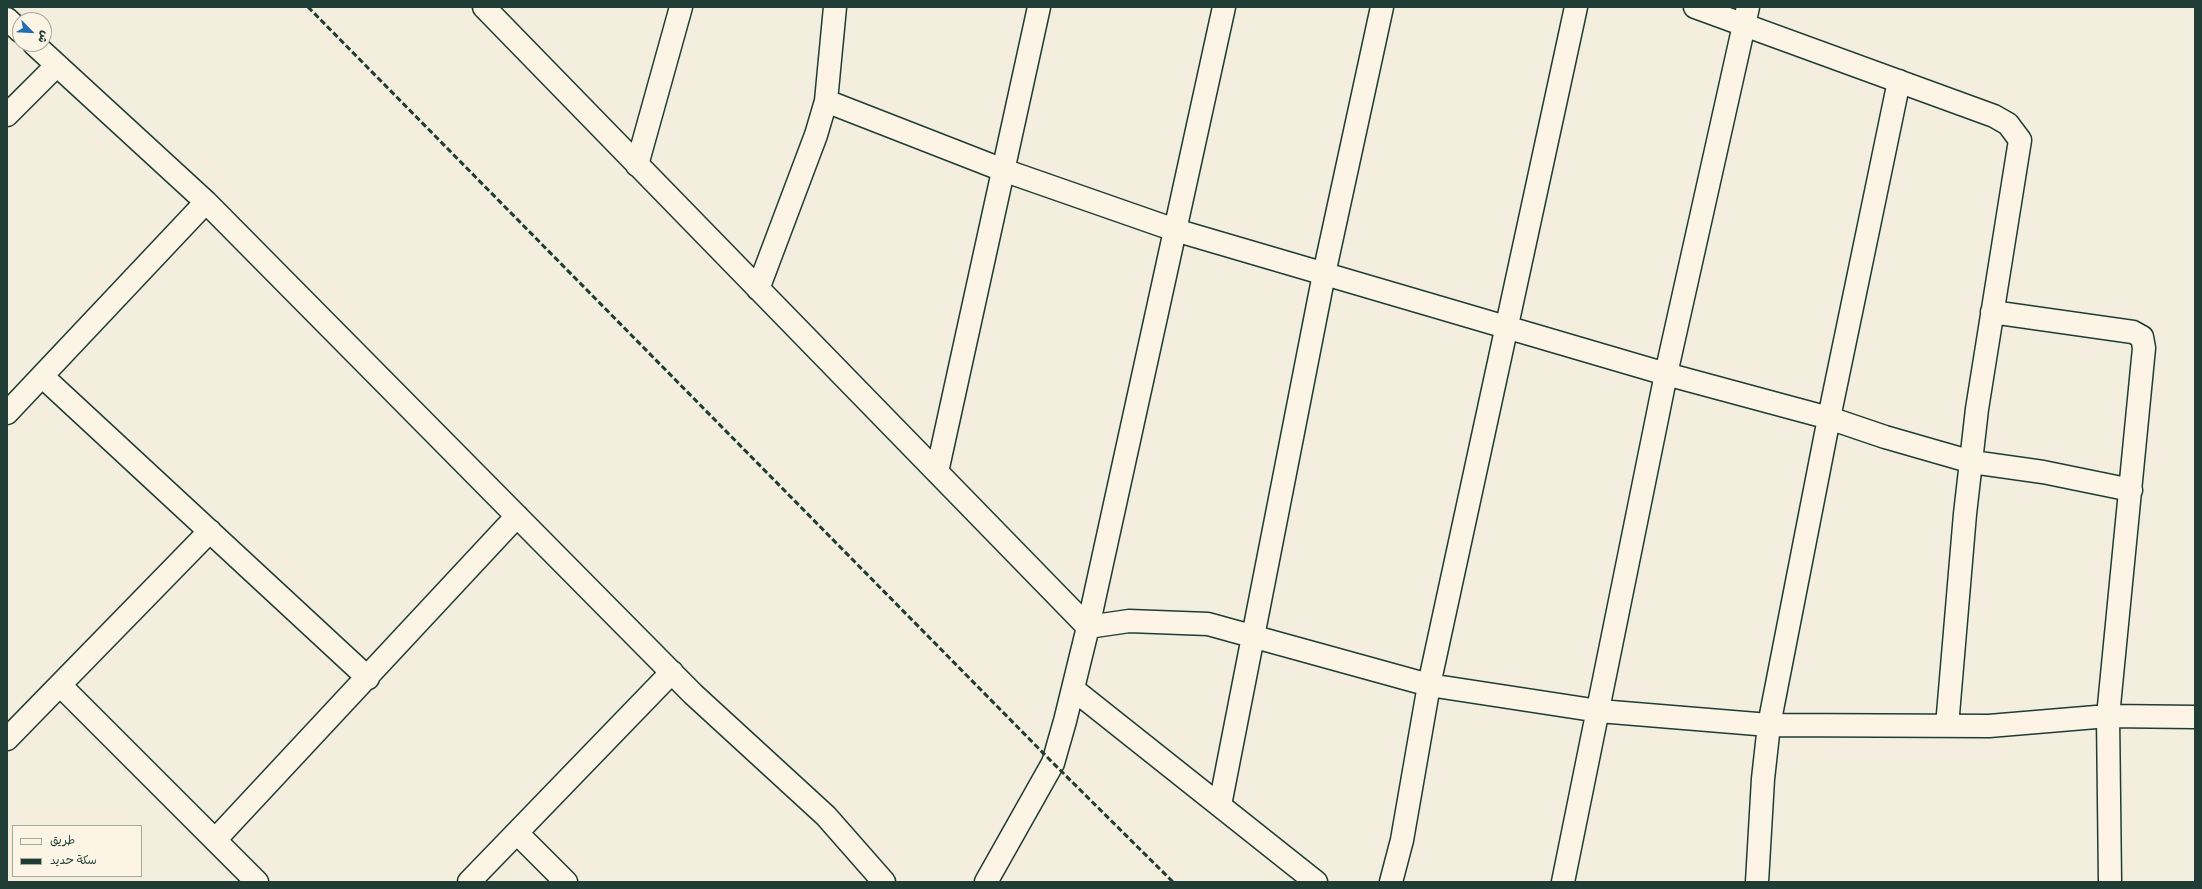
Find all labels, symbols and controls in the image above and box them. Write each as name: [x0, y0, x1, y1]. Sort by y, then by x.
north arrow: [12, 12, 52, 52]
text: ش: [32, 28, 52, 45]
legend: [12, 825, 142, 877]
text: طريق: [50, 833, 75, 850]
text: سكة حديد: [50, 853, 97, 870]

